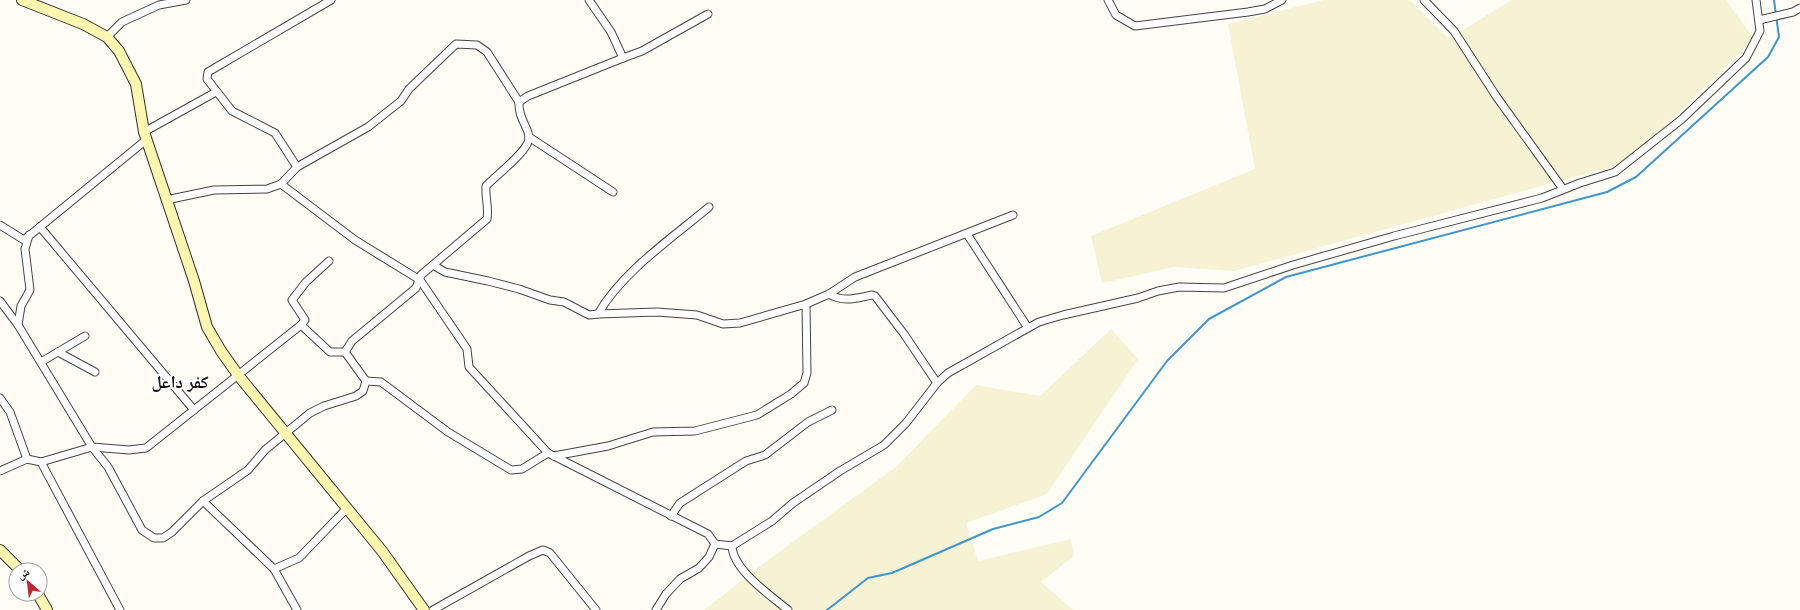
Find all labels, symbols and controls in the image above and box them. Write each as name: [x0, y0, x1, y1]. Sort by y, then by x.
district label: كفر داعل: [151, 371, 209, 393]
north arrow: [8, 562, 48, 602]
text: ش: [15, 564, 33, 583]

